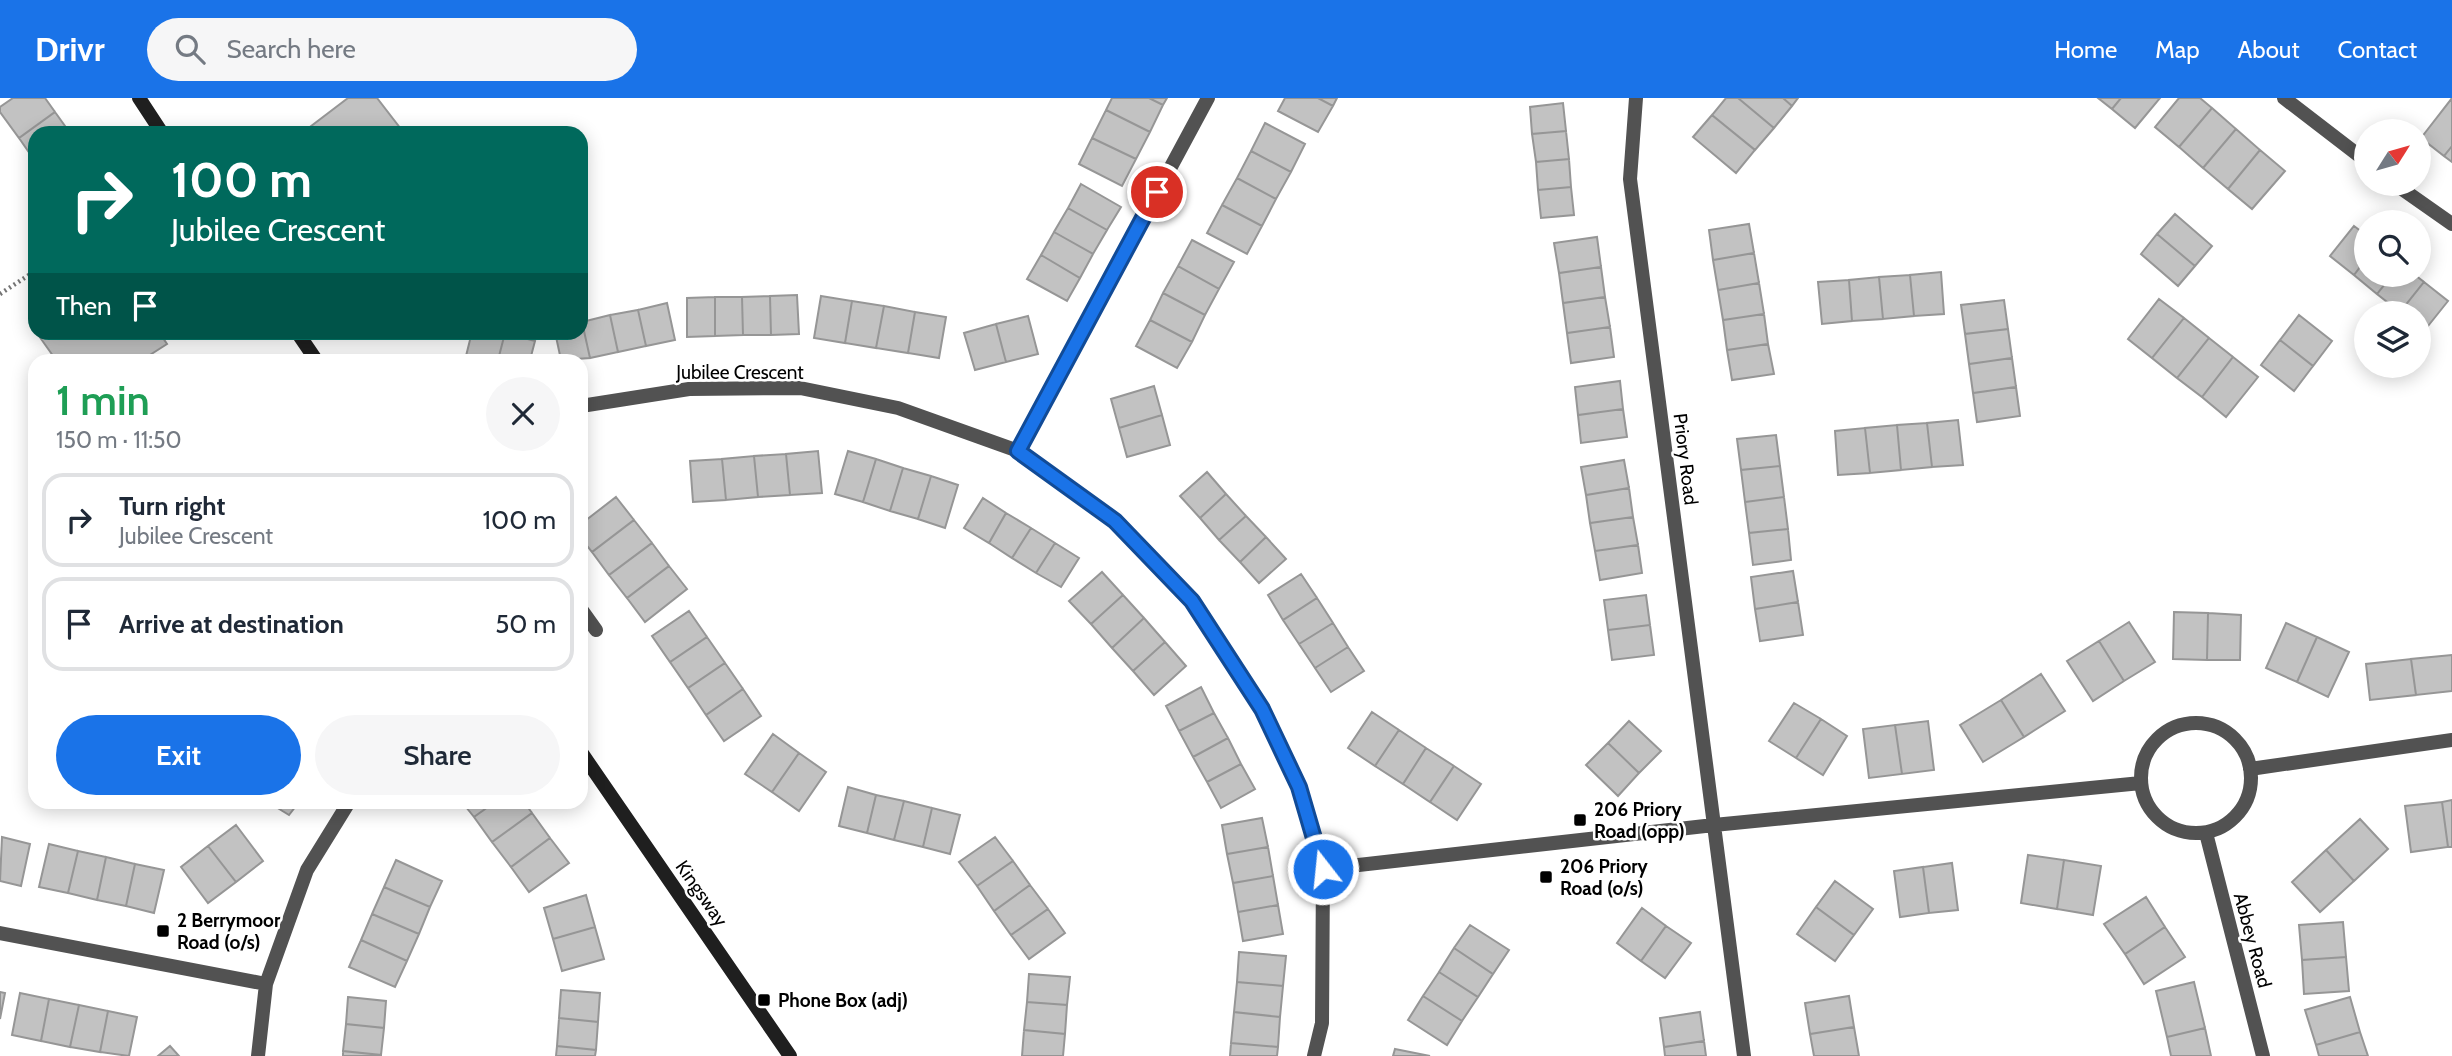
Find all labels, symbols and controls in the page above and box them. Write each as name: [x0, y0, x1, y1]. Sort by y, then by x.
search box: [147, 18, 637, 81]
text: Drivr: [35, 29, 105, 69]
icon: search: [171, 30, 209, 68]
text: Search here: [227, 33, 356, 65]
text: Home: [2054, 35, 2117, 64]
text: Map: [2155, 35, 2200, 64]
text: About: [2238, 35, 2300, 64]
text: Contact: [2338, 35, 2417, 64]
north arrow: [2354, 119, 2431, 196]
map controls: [2354, 119, 2431, 378]
text: 100 m: [171, 150, 312, 209]
icon: right: [56, 154, 147, 245]
pin: [1127, 162, 1187, 222]
icon: arrive: [1138, 173, 1176, 211]
text: Jubilee Crescent: [171, 210, 385, 249]
button: search: [2354, 210, 2431, 287]
icon: arrive: [126, 287, 164, 325]
text: Then: [56, 290, 112, 322]
button: layers: [2354, 301, 2431, 378]
street label: Jubilee Crescent: [675, 361, 804, 384]
text: 1 min: [56, 374, 150, 426]
button: close: [486, 377, 560, 451]
street label: Priory Road: [1668, 412, 1703, 506]
text: 150 m · 11:50: [56, 426, 181, 454]
text: Turn right: [119, 490, 225, 522]
icon: right: [60, 501, 98, 539]
text: 100 m: [483, 504, 556, 536]
text: Jubilee Crescent: [119, 522, 273, 550]
icon: arrive: [60, 605, 98, 643]
text: Arrive at destination: [119, 608, 344, 640]
text: 50 m: [495, 608, 556, 640]
button: Exit: [56, 715, 301, 795]
button: Share: [315, 715, 560, 795]
place label: 206 Priory Road (opp): [1594, 798, 1685, 843]
marker: 206 Priory Road (opp): [1572, 812, 1588, 828]
position arrow: [1286, 832, 1360, 906]
place label: 206 Priory Road (o/s): [1560, 855, 1649, 900]
street label: Kingsway: [671, 856, 733, 931]
marker: 206 Priory Road (o/s): [1538, 869, 1554, 885]
street label: Abbey Road: [2229, 890, 2276, 990]
place label: 2 Berrymoor Road (o/s): [177, 909, 281, 954]
marker: 2 Berrymoor Road (o/s): [155, 923, 171, 939]
place label: Phone Box (adj): [778, 989, 908, 1012]
marker: Phone Box (adj): [756, 992, 772, 1008]

